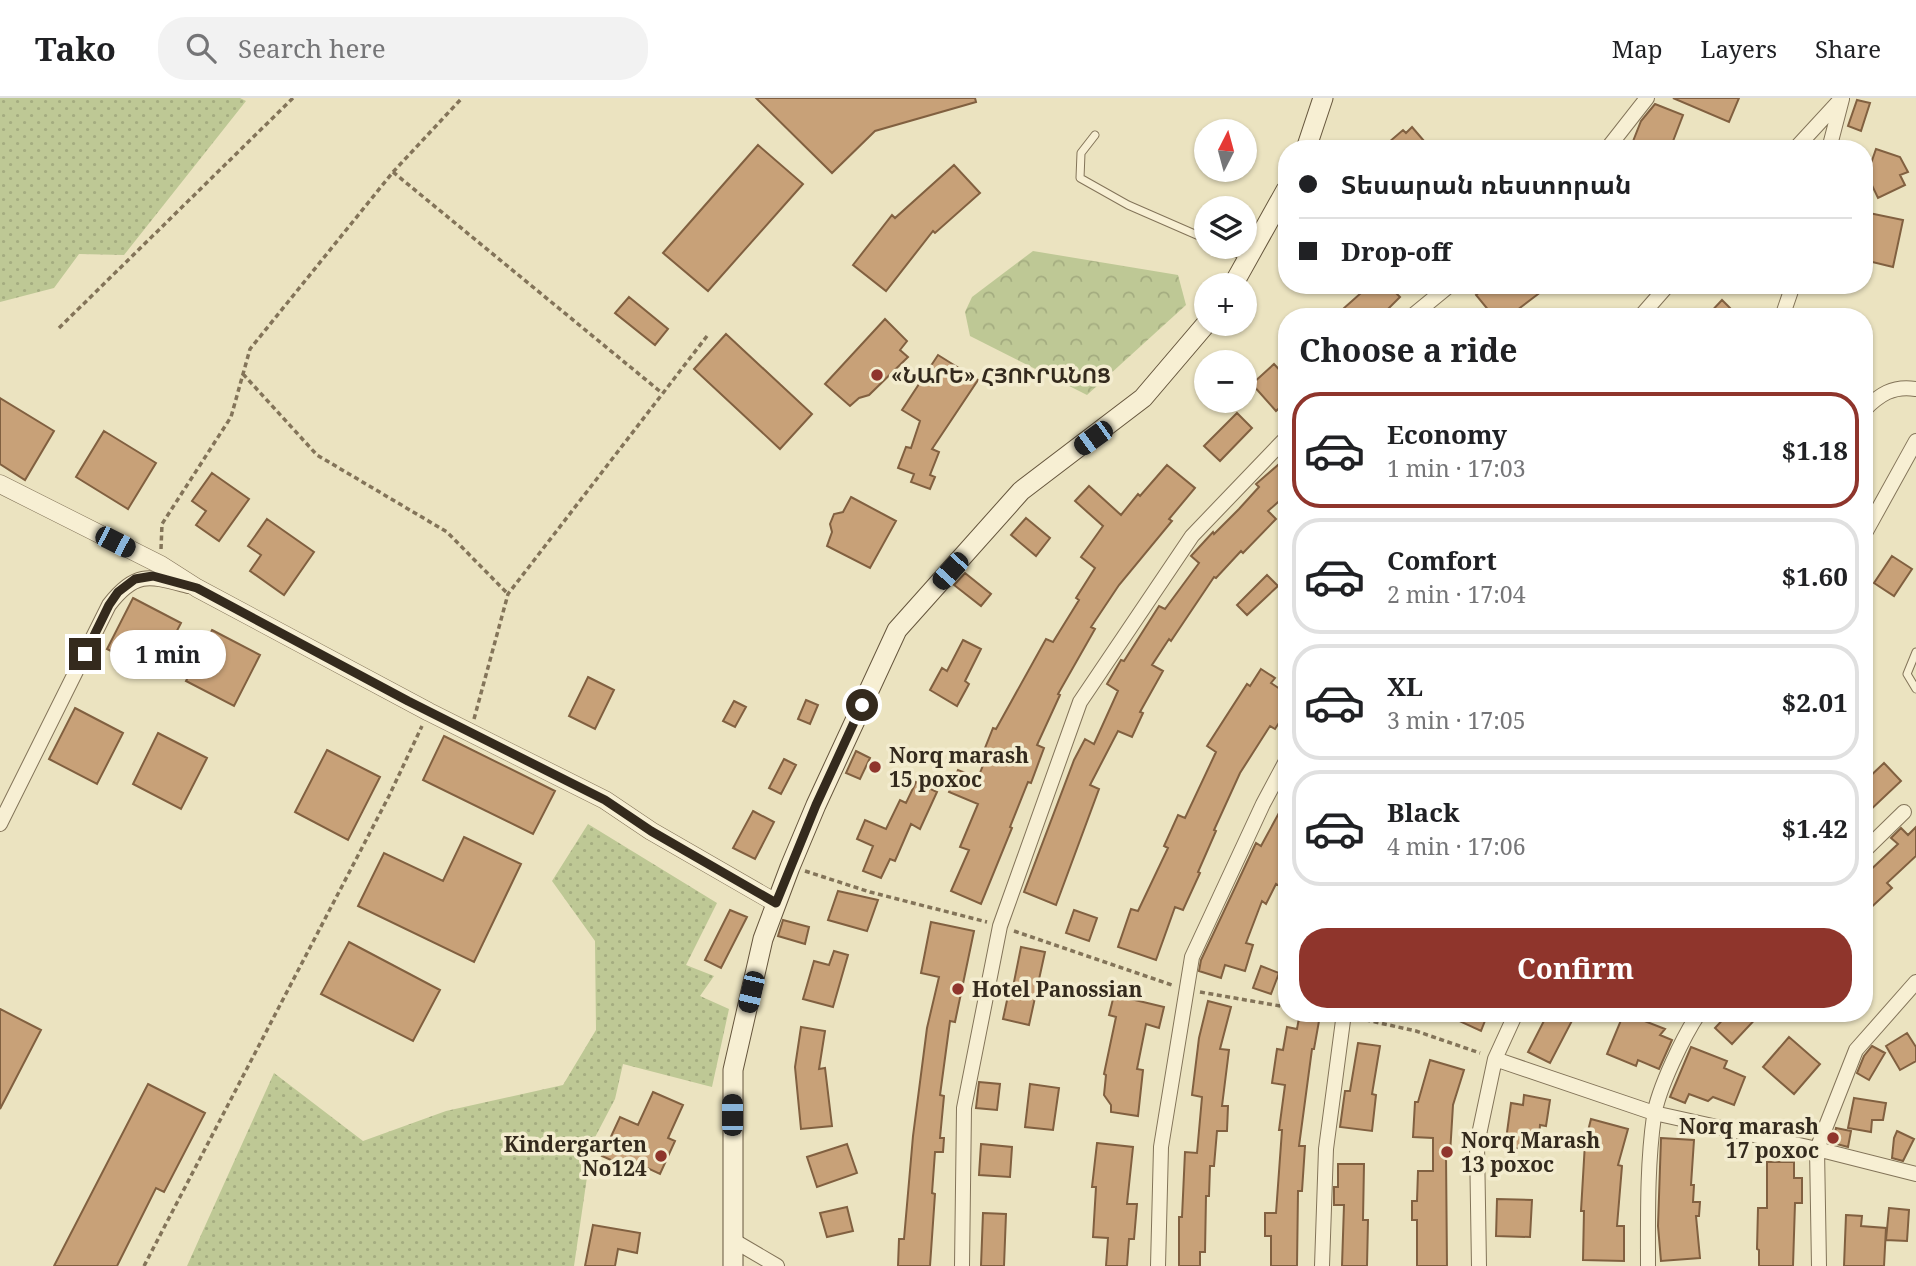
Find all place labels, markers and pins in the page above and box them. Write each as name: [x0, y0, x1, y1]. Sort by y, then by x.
place label: «ՆԱՐԵ» ՀՅՈՒՐԱՆՈՑ: [891, 361, 1111, 389]
marker: «ՆԱՐԵ» ՀՅՈՒՐԱՆՈՑ: [869, 367, 885, 383]
place label: Norq marash 15 poxoc: [889, 741, 1029, 793]
marker: Norq marash 15 poxoc: [867, 759, 883, 775]
place label: Hotel Panossian: [972, 975, 1143, 1003]
marker: Hotel Panossian: [950, 981, 966, 997]
place label: Norq marash 17 poxoc: [1679, 1112, 1819, 1164]
place label: Norq Marash 13 poxoc: [1461, 1126, 1600, 1178]
place label: Kindergarten No124: [504, 1130, 647, 1182]
marker: Norq marash 17 poxoc: [1825, 1130, 1841, 1146]
marker: Norq Marash 13 poxoc: [1439, 1144, 1455, 1160]
marker: Kindergarten No124: [653, 1148, 669, 1164]

